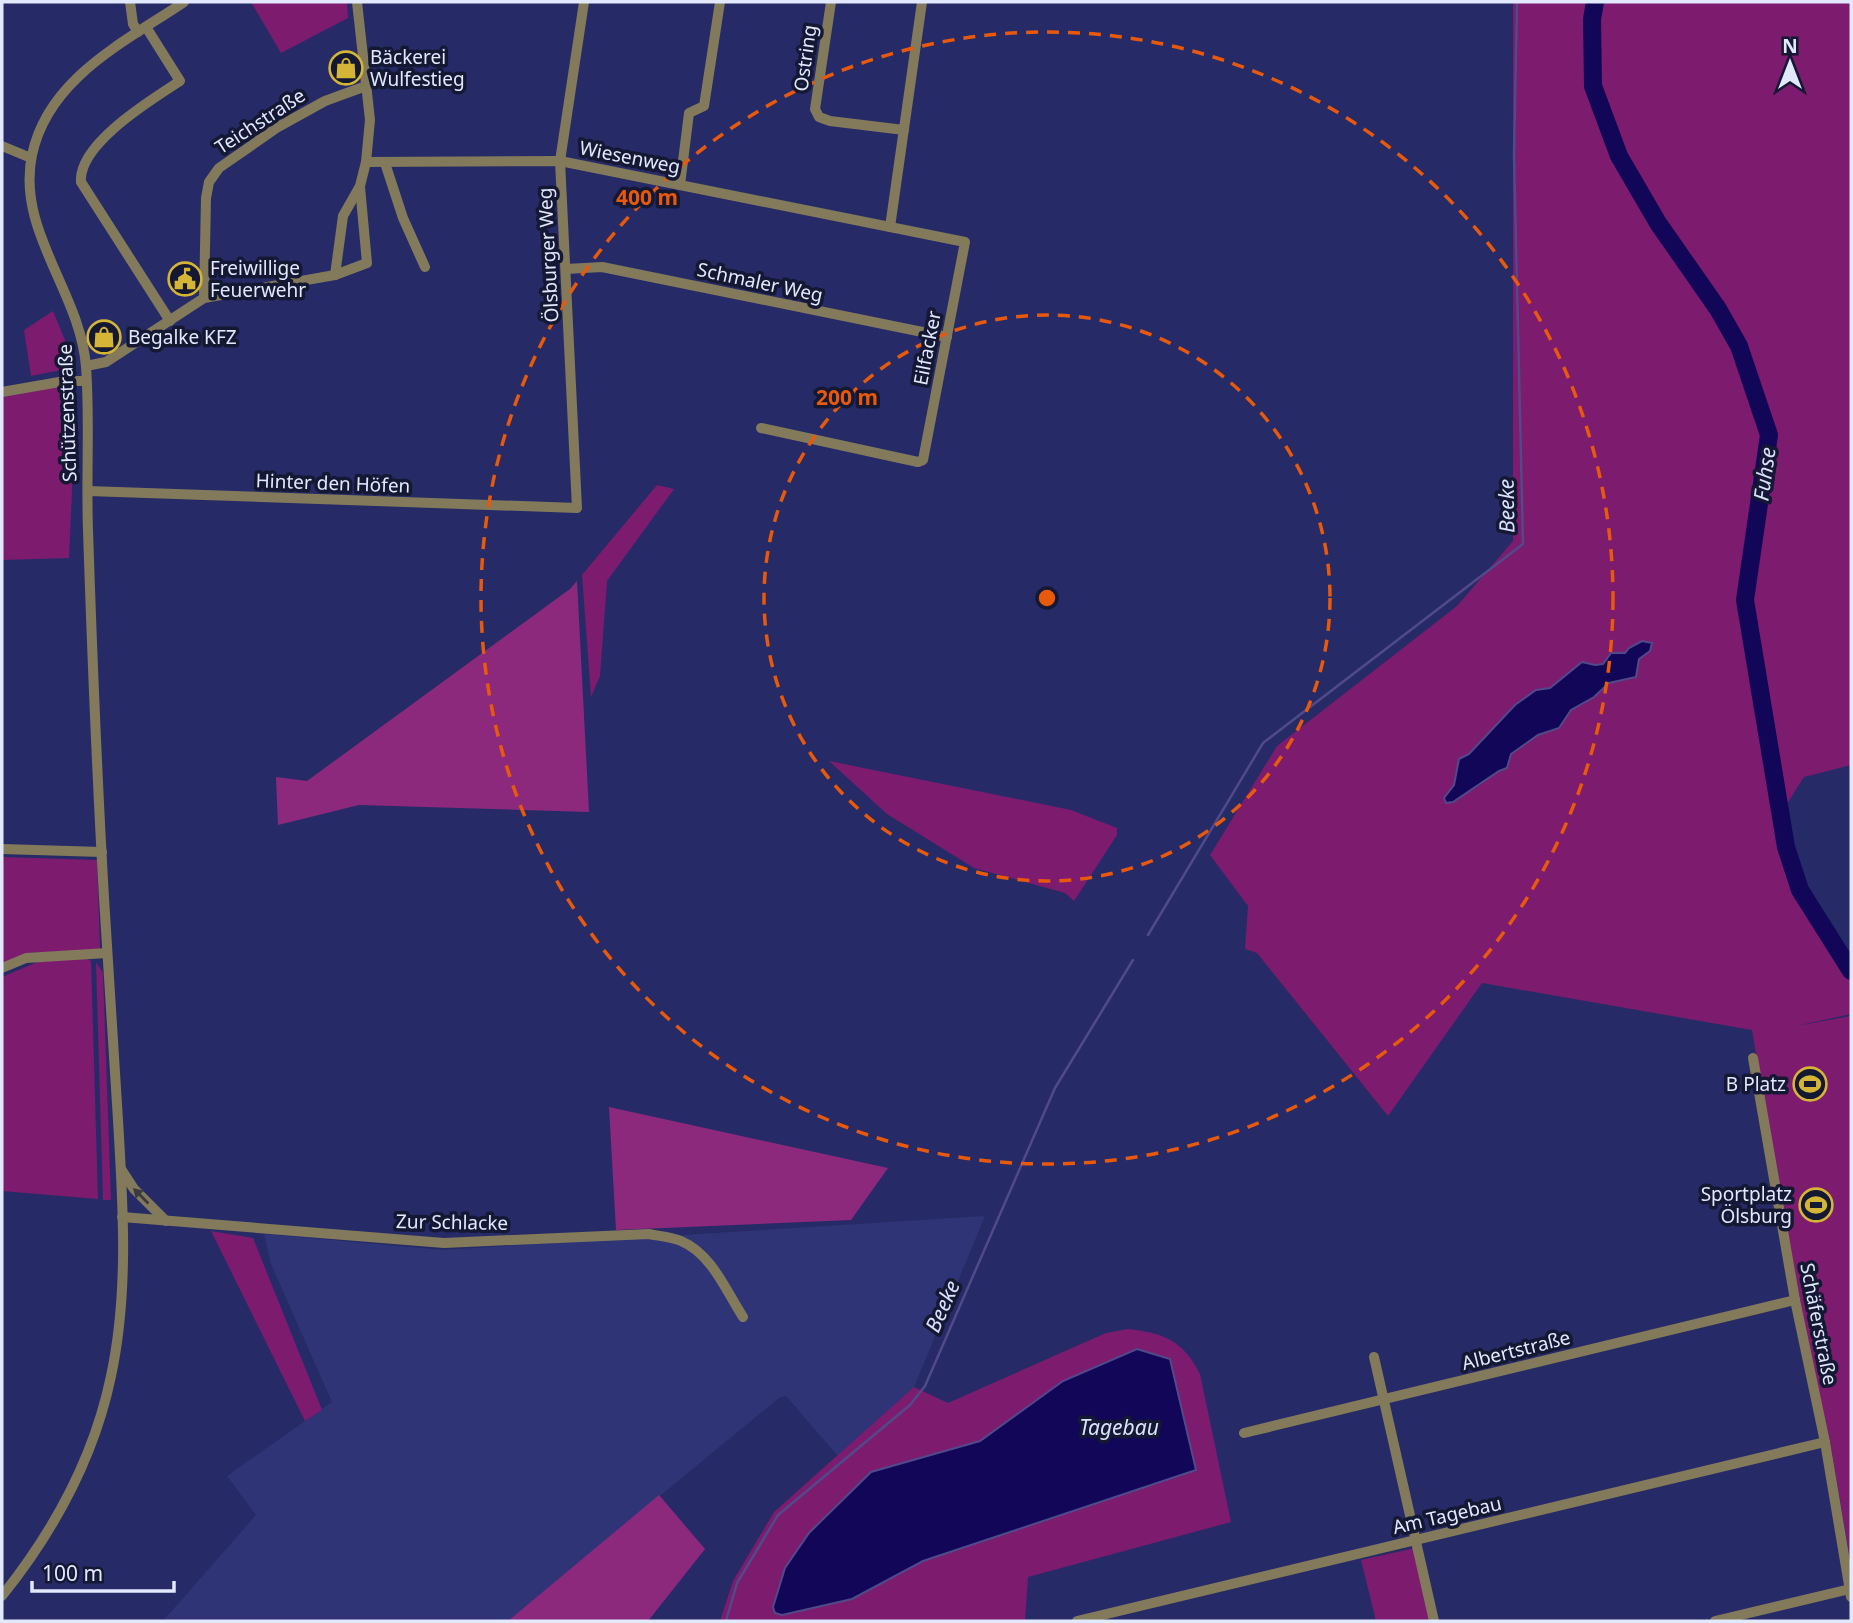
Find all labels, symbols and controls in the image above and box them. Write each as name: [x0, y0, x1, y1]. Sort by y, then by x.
street label: Ostring: [787, 23, 823, 93]
north arrow: [1755, 28, 1825, 98]
text: N: [1782, 33, 1798, 59]
place label: Bäckerei Wulfestieg: [370, 44, 465, 92]
shop icon: Bäckerei Wulfestieg: [327, 49, 365, 87]
street label: Teichstraße: [210, 82, 310, 160]
street label: Wiesenweg: [577, 134, 683, 180]
text: 400 m: [616, 183, 678, 211]
street label: Ölsburger Weg: [531, 187, 565, 323]
place label: Freiwillige Feuerwehr: [210, 255, 306, 303]
street label: Schmaler Weg: [695, 256, 825, 308]
public building icon: Freiwillige Feuerwehr: [166, 260, 204, 298]
street label: Eilfacker: [907, 308, 947, 387]
shop icon: Begalke KFZ: [85, 318, 123, 356]
place label: Begalke KFZ: [128, 324, 237, 350]
street label: Schützenstraße: [52, 344, 82, 482]
text: 200 m: [816, 383, 878, 411]
water label: Fuhse: [1746, 445, 1782, 503]
street label: Hinter den Höfen: [255, 467, 411, 499]
water label: Beeke: [1492, 479, 1520, 533]
centre of rings: [1035, 586, 1059, 610]
sports icon: B Platz: [1791, 1065, 1829, 1103]
place label: B Platz: [1726, 1071, 1786, 1097]
place label: Sportplatz Ölsburg: [1701, 1181, 1792, 1229]
sports icon: Sportplatz Ölsburg: [1797, 1186, 1835, 1224]
one-way arrow: [134, 1188, 150, 1205]
street label: Zur Schlacke: [396, 1208, 508, 1236]
street label: Schäferstraße: [1794, 1261, 1844, 1387]
water label: Beeke: [918, 1276, 966, 1336]
street label: Albertstraße: [1459, 1324, 1573, 1376]
water label: Tagebau: [1079, 1413, 1159, 1441]
street label: Am Tagebau: [1390, 1490, 1504, 1540]
scale bar: [32, 1550, 173, 1594]
text: 100 m: [42, 1559, 103, 1587]

